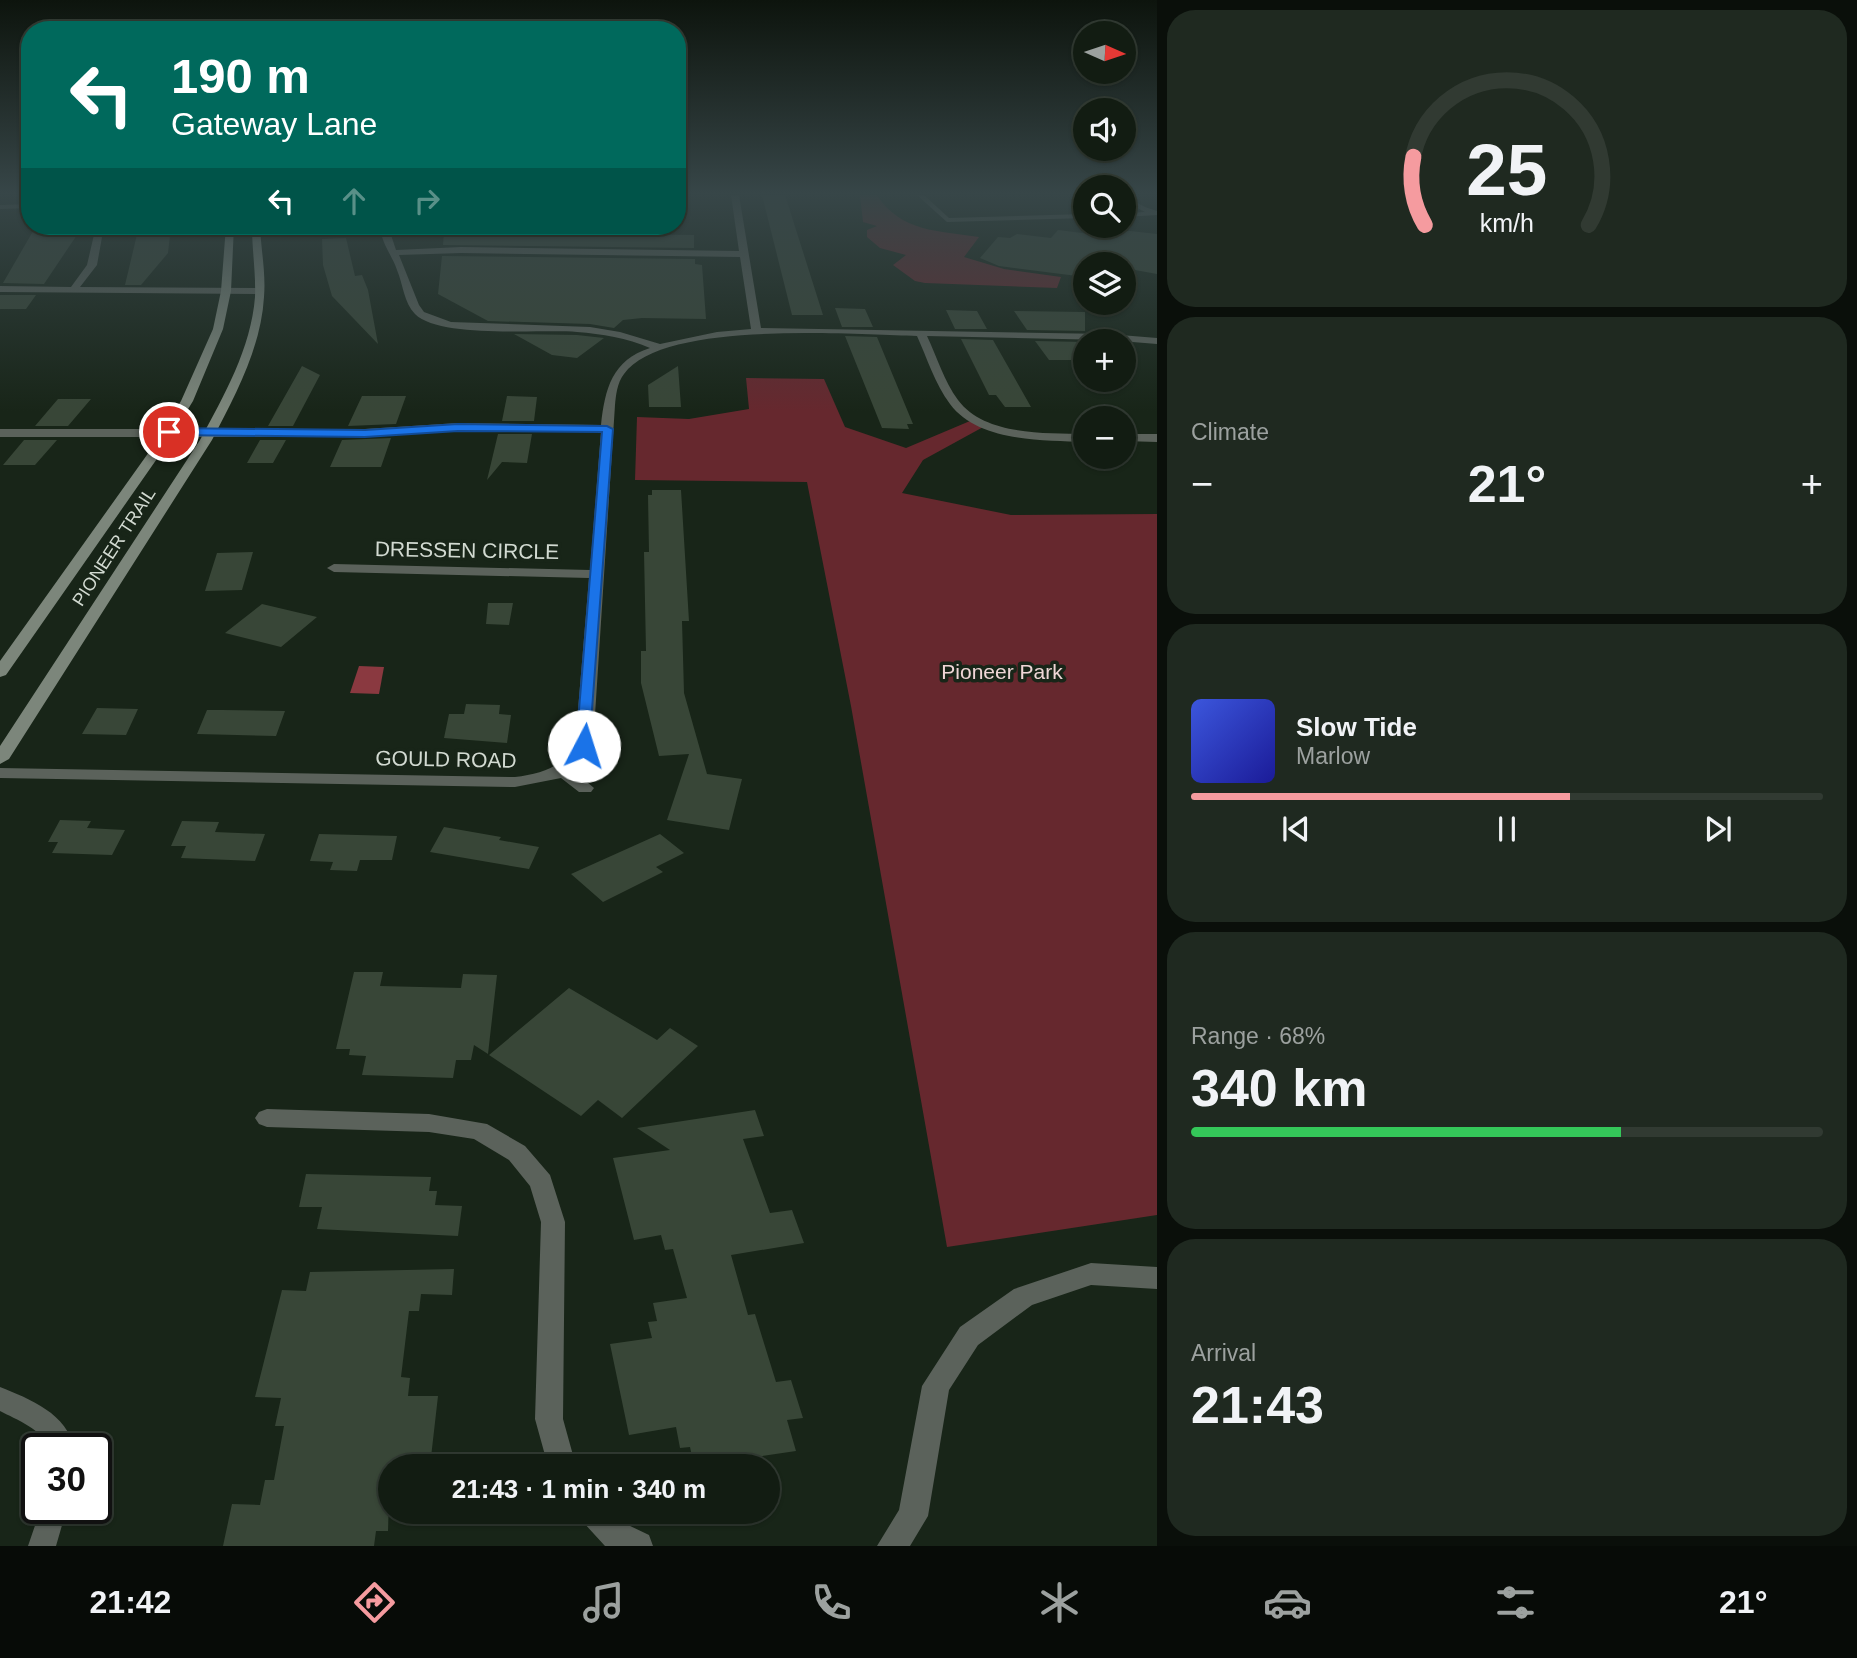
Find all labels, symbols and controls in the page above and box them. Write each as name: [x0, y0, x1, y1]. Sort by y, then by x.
north arrow: [1073, 21, 1136, 84]
map controls: [1073, 21, 1136, 469]
icon: left: [56, 49, 147, 140]
text: 190 m: [171, 49, 310, 103]
button: sound: [1073, 98, 1136, 161]
text: Gateway Lane: [171, 106, 377, 142]
text: 25: [1467, 129, 1547, 210]
button: search: [1073, 175, 1136, 238]
icon: left: [262, 182, 300, 220]
icon: ahead: [335, 182, 373, 220]
icon: right: [408, 182, 446, 220]
text: km/h: [1480, 208, 1534, 236]
button: layers: [1073, 252, 1136, 315]
button: +: [1073, 329, 1136, 392]
pin: [139, 402, 199, 462]
button: −: [1073, 406, 1136, 469]
icon: arrive: [150, 413, 188, 451]
text: Climate: [1191, 419, 1269, 445]
text: 21°: [1468, 455, 1546, 513]
text: −: [1191, 463, 1213, 505]
text: +: [1801, 463, 1823, 505]
street label: PIONEER TRAIL: [68, 484, 160, 610]
street label: DRESSEN CIRCLE: [375, 537, 559, 563]
park label: Pioneer Park: [941, 660, 1063, 683]
position arrow: [547, 709, 621, 783]
text: Slow Tide: [1296, 712, 1417, 742]
text: Marlow: [1296, 743, 1370, 769]
street label: GOULD ROAD: [375, 746, 517, 772]
icon: previous: [1277, 810, 1315, 848]
icon: pause: [1488, 810, 1526, 848]
icon: next: [1699, 810, 1737, 848]
text: Range · 68%: [1191, 1023, 1325, 1049]
text: 340 km: [1191, 1059, 1367, 1117]
text: Arrival: [1191, 1340, 1256, 1366]
text: 21:43: [1191, 1376, 1324, 1434]
speed limit sign: 30: [21, 1433, 112, 1524]
text: 21:43 · 1 min · 340 m: [452, 1474, 706, 1504]
icon: directions: [350, 1578, 399, 1627]
icon: music: [579, 1578, 628, 1627]
icon: phone: [807, 1578, 856, 1627]
icon: climate: [1035, 1578, 1084, 1627]
icon: car: [1263, 1578, 1312, 1627]
icon: filters: [1491, 1578, 1540, 1627]
text: 21:42: [90, 1584, 171, 1620]
text: 21°: [1719, 1584, 1767, 1620]

